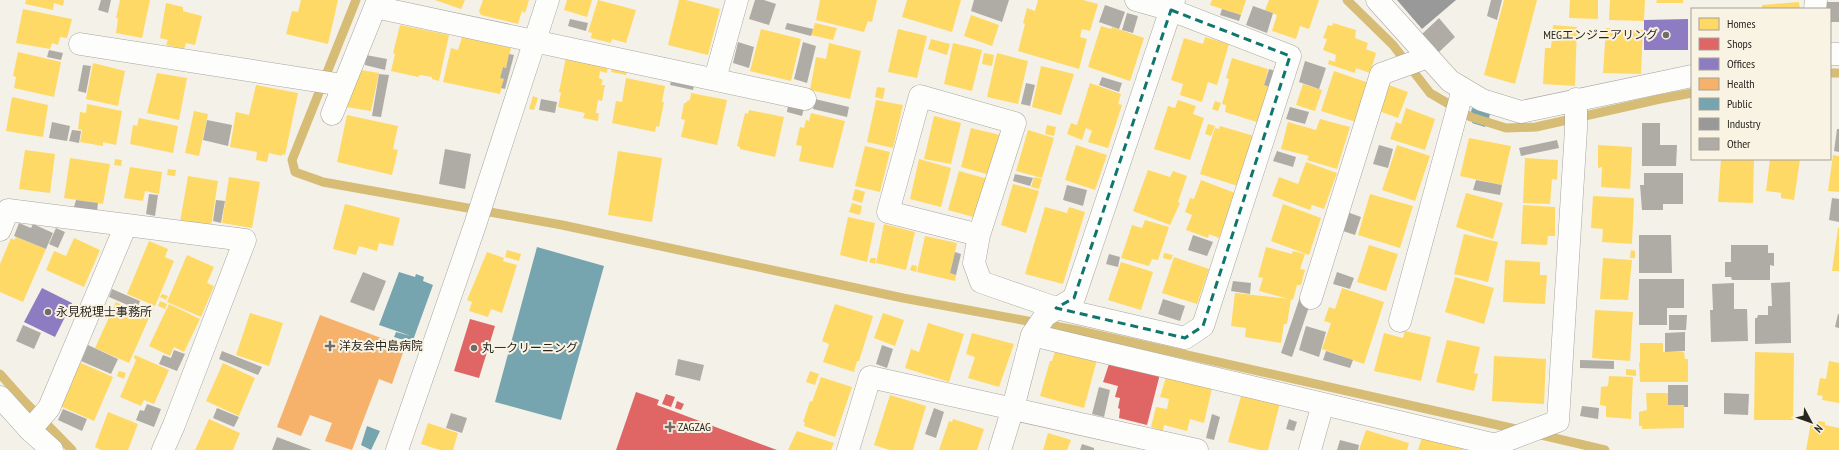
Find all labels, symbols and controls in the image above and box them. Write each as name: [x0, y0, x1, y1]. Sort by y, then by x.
legend: [1691, 8, 1831, 160]
text: Homes: [1727, 16, 1755, 31]
place label: MEGエンジニアリング: [1543, 27, 1658, 42]
marker: MEGエンジニアリング: [1661, 30, 1671, 40]
text: Shops: [1727, 36, 1752, 51]
text: Offices: [1727, 56, 1755, 71]
text: Health: [1727, 76, 1755, 91]
text: Public: [1727, 96, 1753, 111]
text: Industry: [1727, 116, 1761, 131]
text: Other: [1727, 136, 1751, 151]
place label: 永見税理士事務所: [56, 304, 152, 319]
marker: 永見税理士事務所: [43, 307, 53, 317]
place label: 洋友会中島病院: [339, 338, 423, 353]
marker: 洋友会中島病院: [324, 340, 336, 352]
place label: 丸一クリーニング: [482, 340, 578, 355]
marker: 丸一クリーニング: [469, 343, 479, 353]
north arrow: [1791, 402, 1831, 442]
place label: ZAGZAG: [678, 419, 711, 434]
marker: ZAGZAG: [665, 422, 675, 432]
text: N: [1811, 422, 1826, 435]

